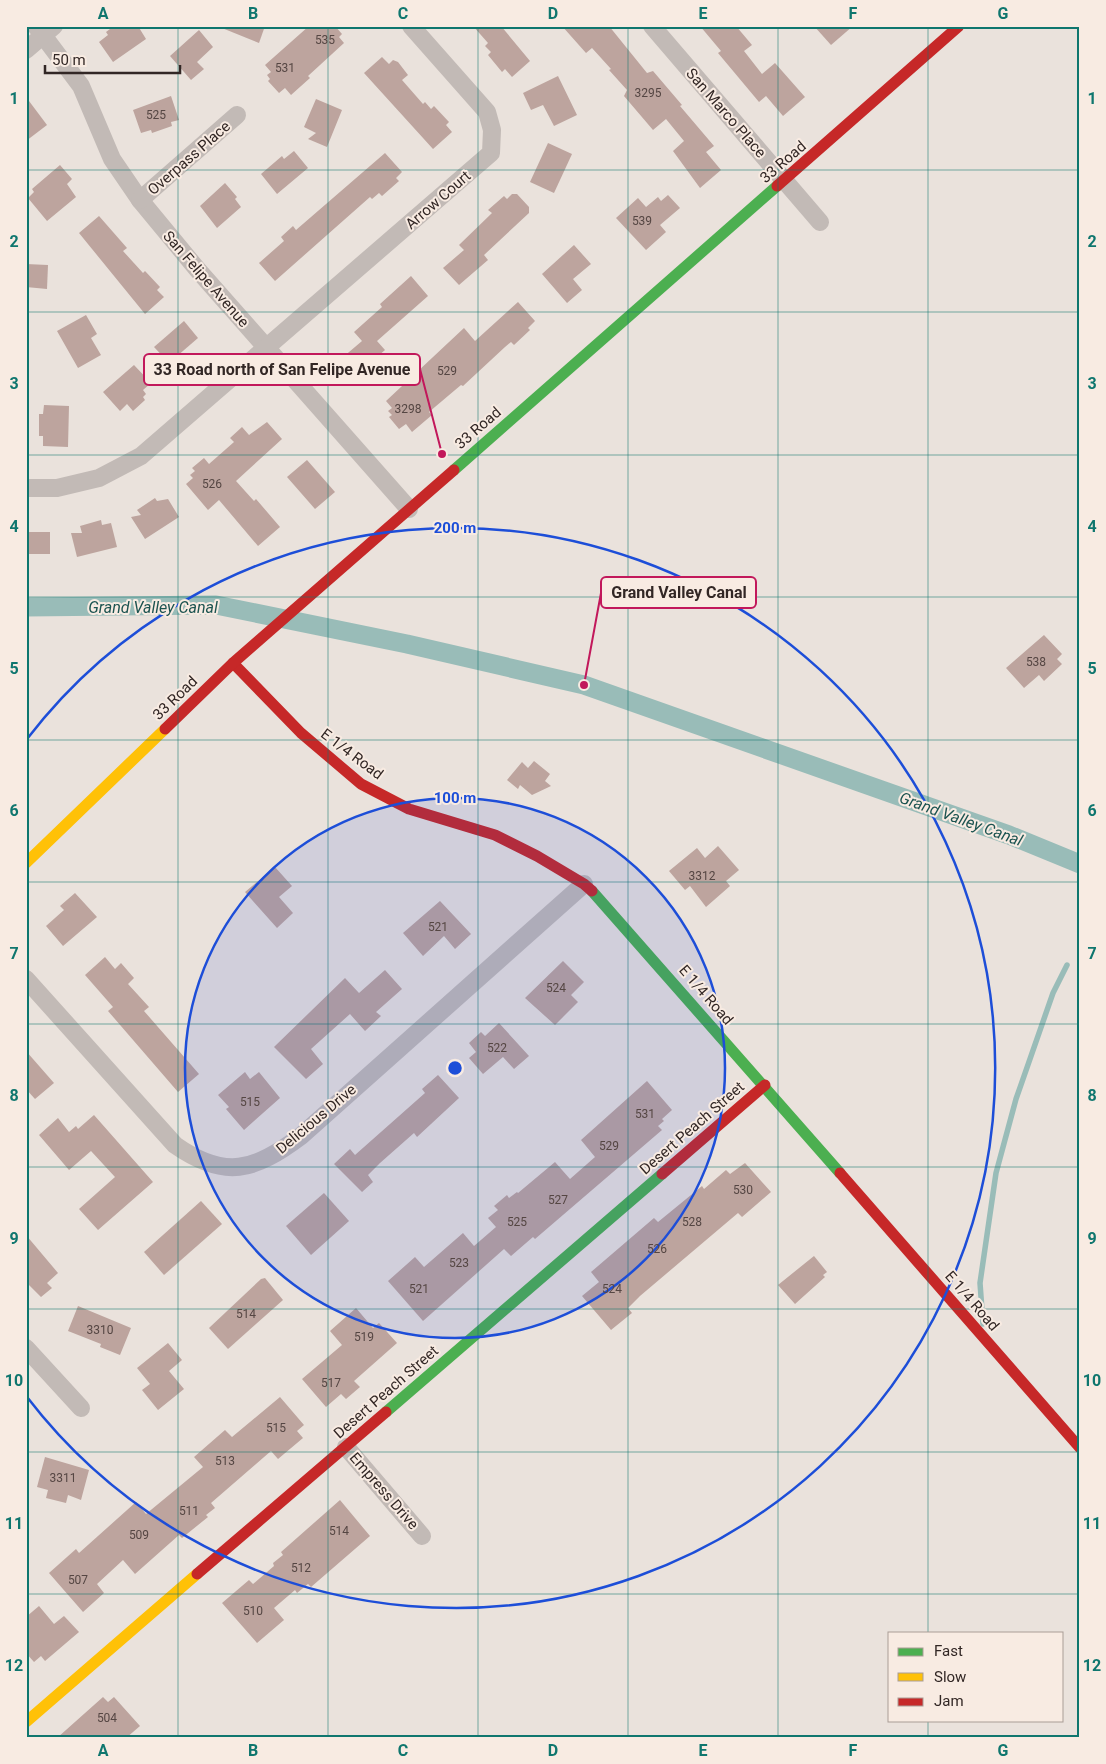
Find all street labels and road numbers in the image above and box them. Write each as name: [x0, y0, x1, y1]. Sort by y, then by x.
street label: San Marco Place: [682, 65, 770, 161]
street label: Overpass Place: [144, 117, 234, 199]
street label: 33 Road: [756, 137, 810, 187]
street label: Arrow Court: [402, 167, 474, 233]
street label: San Felipe Avenue: [159, 227, 253, 331]
street label: 33 Road: [451, 403, 505, 453]
street label: 33 Road: [149, 672, 201, 724]
street label: E 1/4 Road: [317, 725, 387, 783]
street label: E 1/4 Road: [675, 961, 737, 1029]
street label: Desert Peach Street: [636, 1078, 748, 1178]
street label: Delicious Drive: [272, 1080, 360, 1158]
street label: E 1/4 Road: [941, 1267, 1003, 1335]
street label: Desert Peach Street: [330, 1342, 442, 1442]
street label: Empress Drive: [346, 1449, 422, 1533]

